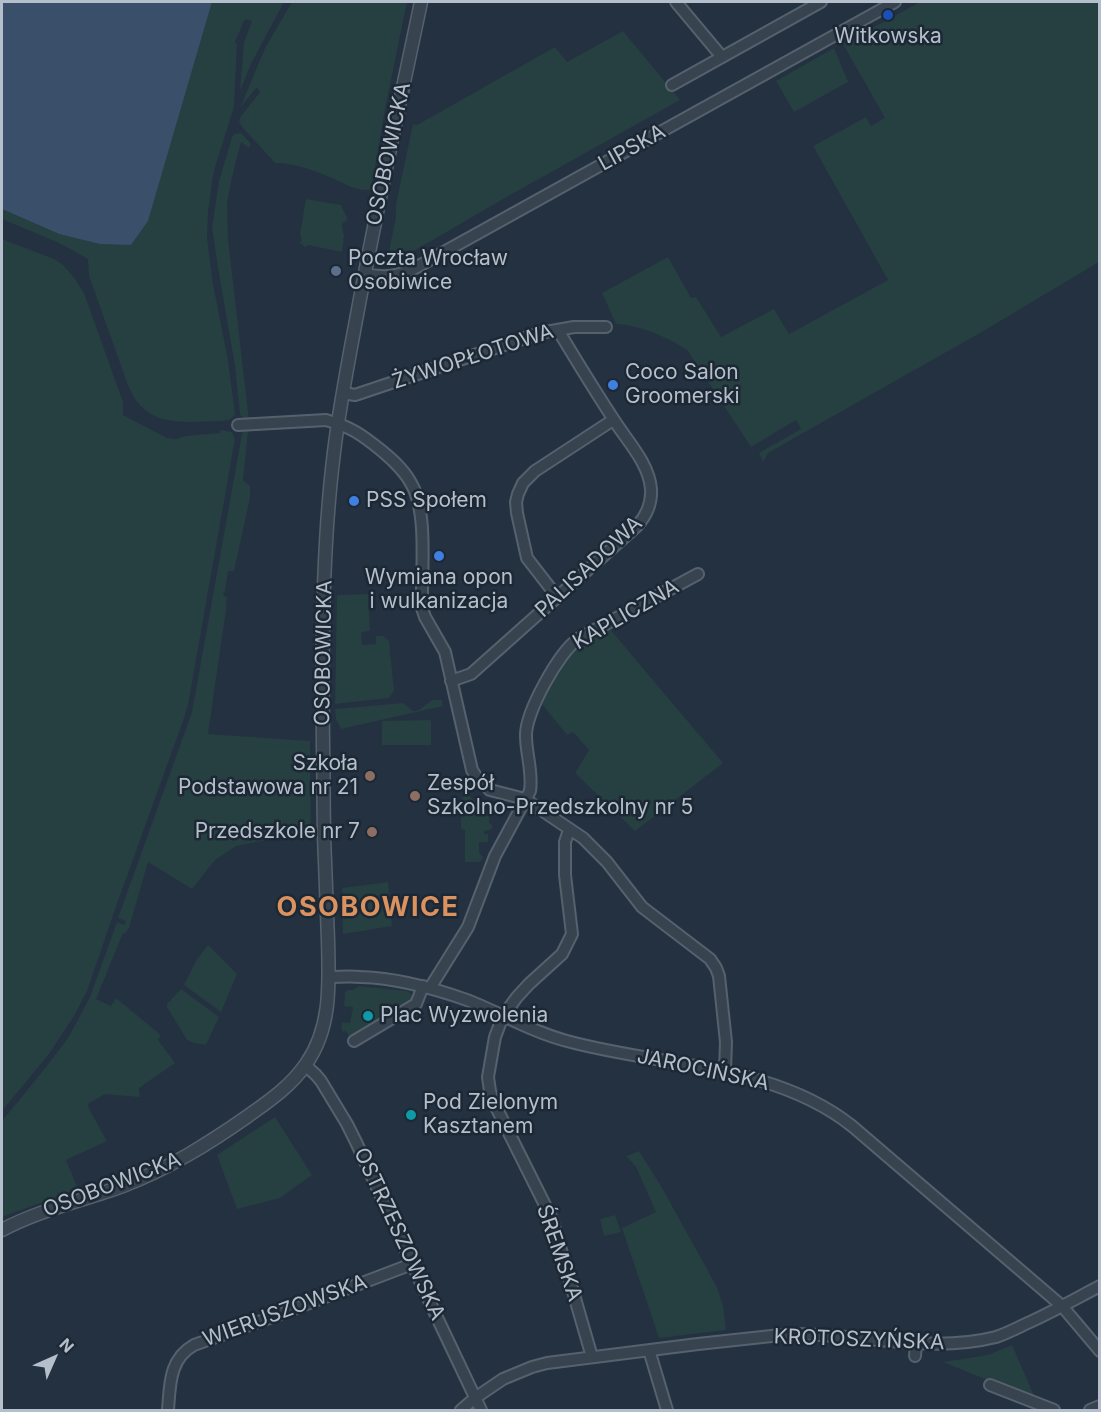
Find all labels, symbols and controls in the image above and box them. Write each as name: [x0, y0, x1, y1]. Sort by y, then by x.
marker: Witkowska: [881, 8, 895, 22]
place label: Witkowska: [834, 24, 942, 50]
street label: OSOBOWICKA: [362, 80, 416, 228]
street label: LIPSKA: [594, 119, 670, 177]
place label: Poczta Wrocław Osobiwice: [348, 246, 508, 296]
marker: Poczta Wrocław Osobiwice: [329, 264, 343, 278]
street label: ŻYWOPŁOTOWA: [389, 319, 557, 395]
place label: Coco Salon Groomerski: [625, 360, 740, 410]
marker: Coco Salon Groomerski: [606, 378, 620, 392]
place label: PSS Społem: [366, 488, 487, 514]
marker: PSS Społem: [347, 494, 361, 508]
street label: PALISADOWA: [530, 511, 648, 623]
marker: Wymiana opon i wulkanizacja: [432, 549, 446, 563]
place label: Wymiana opon i wulkanizacja: [365, 565, 513, 615]
street label: KAPLICZNA: [568, 574, 684, 656]
street label: OSOBOWICKA: [310, 580, 338, 726]
place label: Szkoła Podstawowa nr 21: [178, 751, 358, 801]
marker: Szkoła Podstawowa nr 21: [363, 769, 377, 783]
place label: Zespół Szkolno-Przedszkolny nr 5: [427, 771, 693, 821]
marker: Zespół Szkolno-Przedszkolny nr 5: [408, 789, 422, 803]
place label: Przedszkole nr 7: [195, 819, 360, 845]
marker: Przedszkole nr 7: [365, 825, 379, 839]
district label: OSOBOWICE: [277, 892, 459, 924]
place label: Plac Wyzwolenia: [380, 1003, 548, 1029]
marker: Plac Wyzwolenia: [361, 1009, 375, 1023]
street label: JAROCIŃSKA: [635, 1044, 771, 1096]
place label: Pod Zielonym Kasztanem: [423, 1090, 558, 1140]
marker: Pod Zielonym Kasztanem: [404, 1108, 418, 1122]
street label: OSTRZESZOWSKA: [348, 1144, 450, 1324]
street label: OSOBOWICKA: [39, 1147, 185, 1223]
street label: ŚREMSKA: [531, 1201, 587, 1305]
street label: WIERUSZOWSKA: [199, 1270, 371, 1352]
street label: KROTOSZYŃSKA: [773, 1324, 945, 1356]
north arrow: [24, 1328, 84, 1388]
text: N: [55, 1334, 78, 1357]

